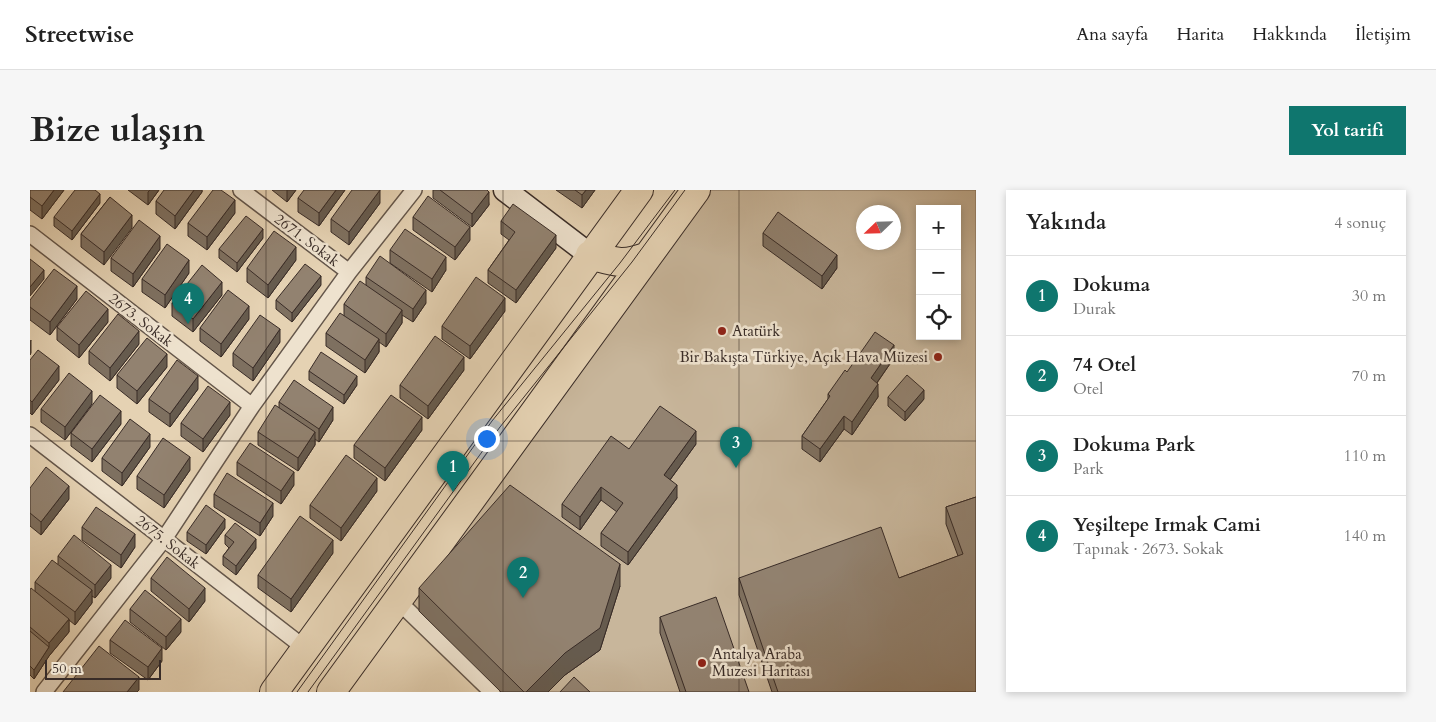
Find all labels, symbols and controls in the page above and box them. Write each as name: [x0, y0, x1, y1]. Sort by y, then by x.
text: Streetwise: [25, 18, 134, 51]
text: Ana sayfa: [1076, 22, 1148, 47]
text: Harita: [1176, 22, 1224, 47]
text: Hakkında: [1252, 22, 1327, 47]
text: İletişim: [1355, 22, 1411, 47]
text: Bize ulaşın: [30, 106, 205, 154]
button: Yol tarifi: [1289, 106, 1406, 155]
north arrow: [856, 205, 901, 250]
map controls: [916, 205, 961, 340]
button: +: [916, 205, 961, 250]
text: Yakında: [1026, 208, 1106, 237]
street label: 2671. Sokak: [270, 209, 344, 271]
text: 4 sonuç: [1334, 212, 1386, 234]
button: −: [916, 250, 961, 295]
text: Dokuma: [1073, 272, 1150, 298]
pin: 4: [172, 283, 204, 324]
text: 1: [1038, 285, 1046, 307]
text: 30 m: [1352, 285, 1386, 307]
street label: 2673. Sokak: [105, 288, 177, 352]
button: locate: [916, 295, 961, 340]
text: Durak: [1073, 298, 1116, 320]
place label: Atatürk: [732, 321, 780, 341]
marker: Atatürk: [716, 325, 728, 337]
place label: Bir Bakışta Türkiye, Açık Hava Müzesi: [679, 347, 928, 367]
marker: Bir Bakışta Türkiye, Açık Hava Müzesi: [932, 351, 944, 363]
text: 74 Otel: [1073, 352, 1136, 378]
text: 2: [1038, 365, 1046, 387]
text: 70 m: [1352, 365, 1386, 387]
text: Otel: [1073, 378, 1103, 400]
your location: [474, 426, 500, 452]
pin: 3: [720, 427, 752, 468]
text: Dokuma Park: [1073, 432, 1195, 458]
text: 3: [1038, 445, 1046, 467]
text: 110 m: [1344, 445, 1386, 467]
pin: 1: [437, 451, 469, 492]
text: Park: [1073, 458, 1104, 480]
street label: 2675. Sokak: [132, 510, 204, 574]
text: Yeşiltepe Irmak Cami: [1073, 512, 1261, 538]
text: 4: [1038, 525, 1046, 547]
text: 140 m: [1344, 525, 1386, 547]
text: Tapınak · 2673. Sokak: [1073, 538, 1224, 560]
pin: 2: [507, 557, 539, 598]
place label: Antalya Araba Muzesi Haritası: [712, 644, 810, 681]
scale bar: [45, 657, 161, 680]
marker: Antalya Araba Muzesi Haritası: [696, 657, 708, 669]
text: 50 m: [52, 659, 82, 678]

